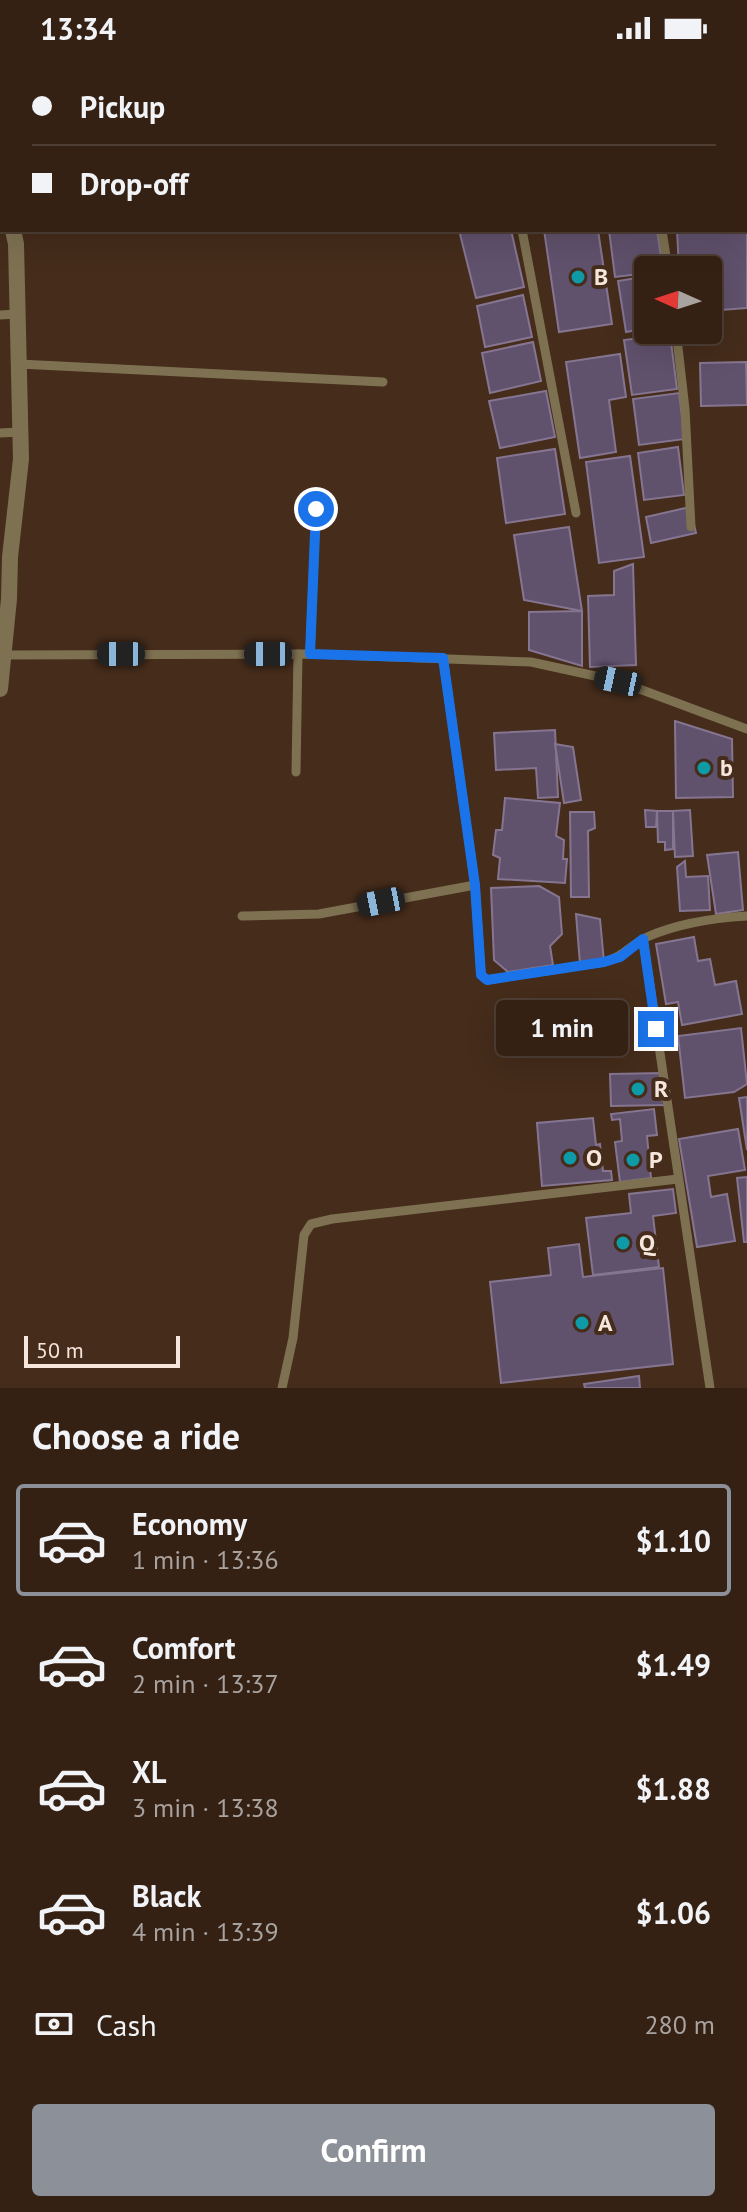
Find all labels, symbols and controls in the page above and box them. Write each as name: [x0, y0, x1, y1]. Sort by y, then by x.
text: 13:34: [40, 9, 116, 48]
text: Pickup: [80, 87, 165, 126]
text: Drop-off: [80, 164, 188, 203]
north arrow: [634, 256, 722, 344]
map controls: [634, 256, 722, 344]
place label: B: [594, 261, 608, 292]
marker: B: [569, 268, 587, 286]
route start: [298, 491, 334, 527]
car: [97, 642, 145, 666]
car: [244, 642, 292, 666]
car: [592, 664, 644, 698]
place label: b: [720, 752, 733, 783]
marker: b: [695, 759, 713, 777]
car: [355, 886, 407, 918]
callout: 1 min: [496, 1001, 628, 1057]
text: 1 min: [530, 1011, 594, 1044]
route end: [638, 1011, 674, 1047]
place label: R: [654, 1073, 669, 1104]
marker: R: [629, 1080, 647, 1098]
place label: O: [586, 1142, 602, 1173]
place label: P: [649, 1144, 663, 1175]
marker: O: [561, 1149, 579, 1167]
marker: P: [624, 1151, 642, 1169]
place label: Q: [639, 1227, 656, 1258]
marker: Q: [614, 1234, 632, 1252]
place label: A: [598, 1307, 613, 1338]
marker: A: [573, 1314, 591, 1332]
scale bar: [24, 1332, 180, 1368]
text: 50 m: [36, 1336, 84, 1364]
text: Choose a ride: [32, 1412, 240, 1459]
icon: car: [36, 1504, 108, 1576]
text: Economy: [132, 1504, 247, 1543]
text: $1.10: [636, 1521, 711, 1560]
text: 1 min · 13:36: [132, 1543, 279, 1576]
icon: car: [36, 1628, 108, 1700]
text: Comfort: [132, 1628, 235, 1667]
text: $1.49: [636, 1645, 711, 1684]
text: 2 min · 13:37: [132, 1667, 279, 1700]
icon: car: [36, 1752, 108, 1824]
text: XL: [132, 1752, 166, 1791]
text: $1.88: [636, 1769, 711, 1808]
text: 3 min · 13:38: [132, 1791, 279, 1824]
icon: car: [36, 1876, 108, 1948]
text: Black: [132, 1876, 201, 1915]
text: $1.06: [636, 1893, 711, 1932]
text: 4 min · 13:39: [132, 1915, 279, 1948]
icon: cash: [32, 2002, 76, 2046]
text: Cash: [96, 2005, 157, 2044]
text: 280 m: [644, 2008, 715, 2041]
button: Confirm: [32, 2104, 715, 2196]

